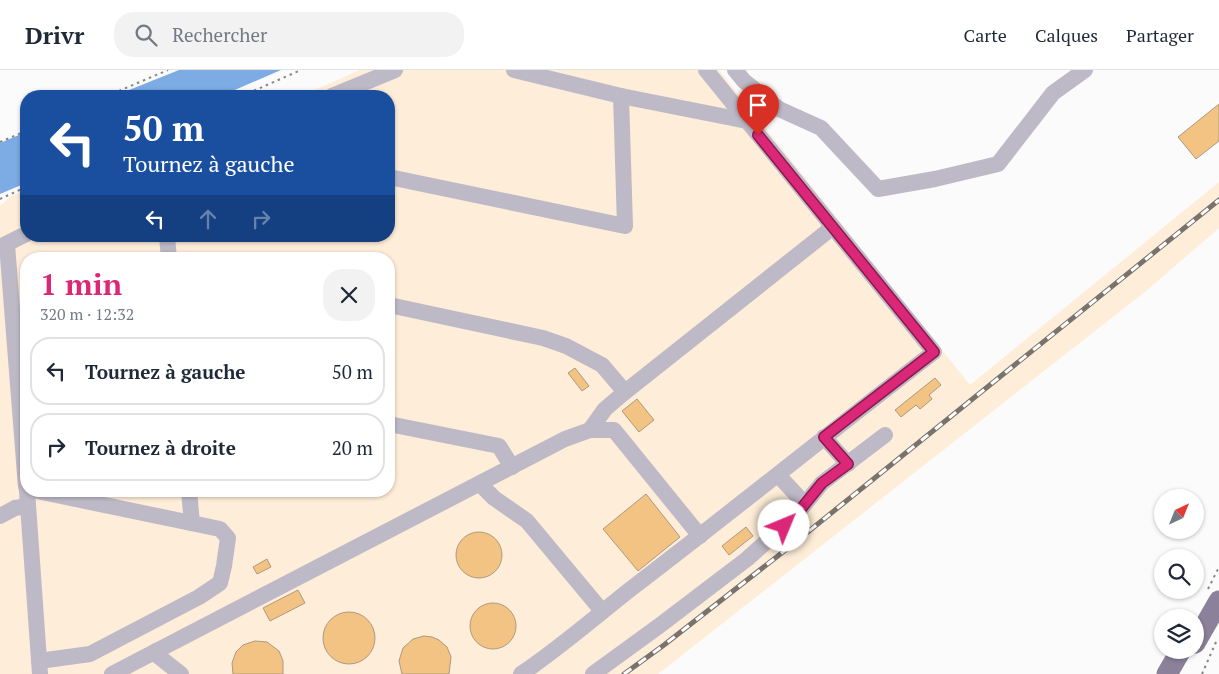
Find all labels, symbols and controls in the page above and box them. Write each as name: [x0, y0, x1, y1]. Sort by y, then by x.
search box: [114, 12, 464, 57]
text: Drivr: [25, 19, 84, 51]
icon: search: [132, 21, 160, 49]
text: Rechercher: [172, 22, 267, 47]
text: Carte: [964, 23, 1007, 47]
text: Calques: [1035, 23, 1098, 47]
text: Partager: [1126, 23, 1194, 47]
pin: [737, 84, 779, 135]
icon: arrive: [744, 91, 772, 119]
text: 50 m: [123, 105, 204, 151]
icon: left: [40, 110, 105, 175]
text: Tournez à gauche: [123, 149, 294, 178]
icon: left: [141, 205, 169, 233]
icon: ahead: [194, 205, 222, 233]
icon: right: [247, 205, 275, 233]
text: 1 min: [40, 264, 122, 304]
button: close: [323, 269, 375, 321]
text: 320 m · 12:32: [40, 303, 134, 325]
icon: left: [42, 357, 70, 385]
text: Tournez à gauche: [85, 359, 246, 384]
text: 50 m: [332, 359, 373, 384]
icon: right: [42, 433, 70, 461]
text: Tournez à droite: [85, 435, 236, 460]
text: 20 m: [332, 435, 373, 460]
north arrow: [1154, 489, 1204, 539]
map controls: [1154, 489, 1204, 659]
position arrow: [757, 499, 809, 551]
button: search: [1154, 549, 1204, 599]
button: layers: [1154, 609, 1204, 659]

